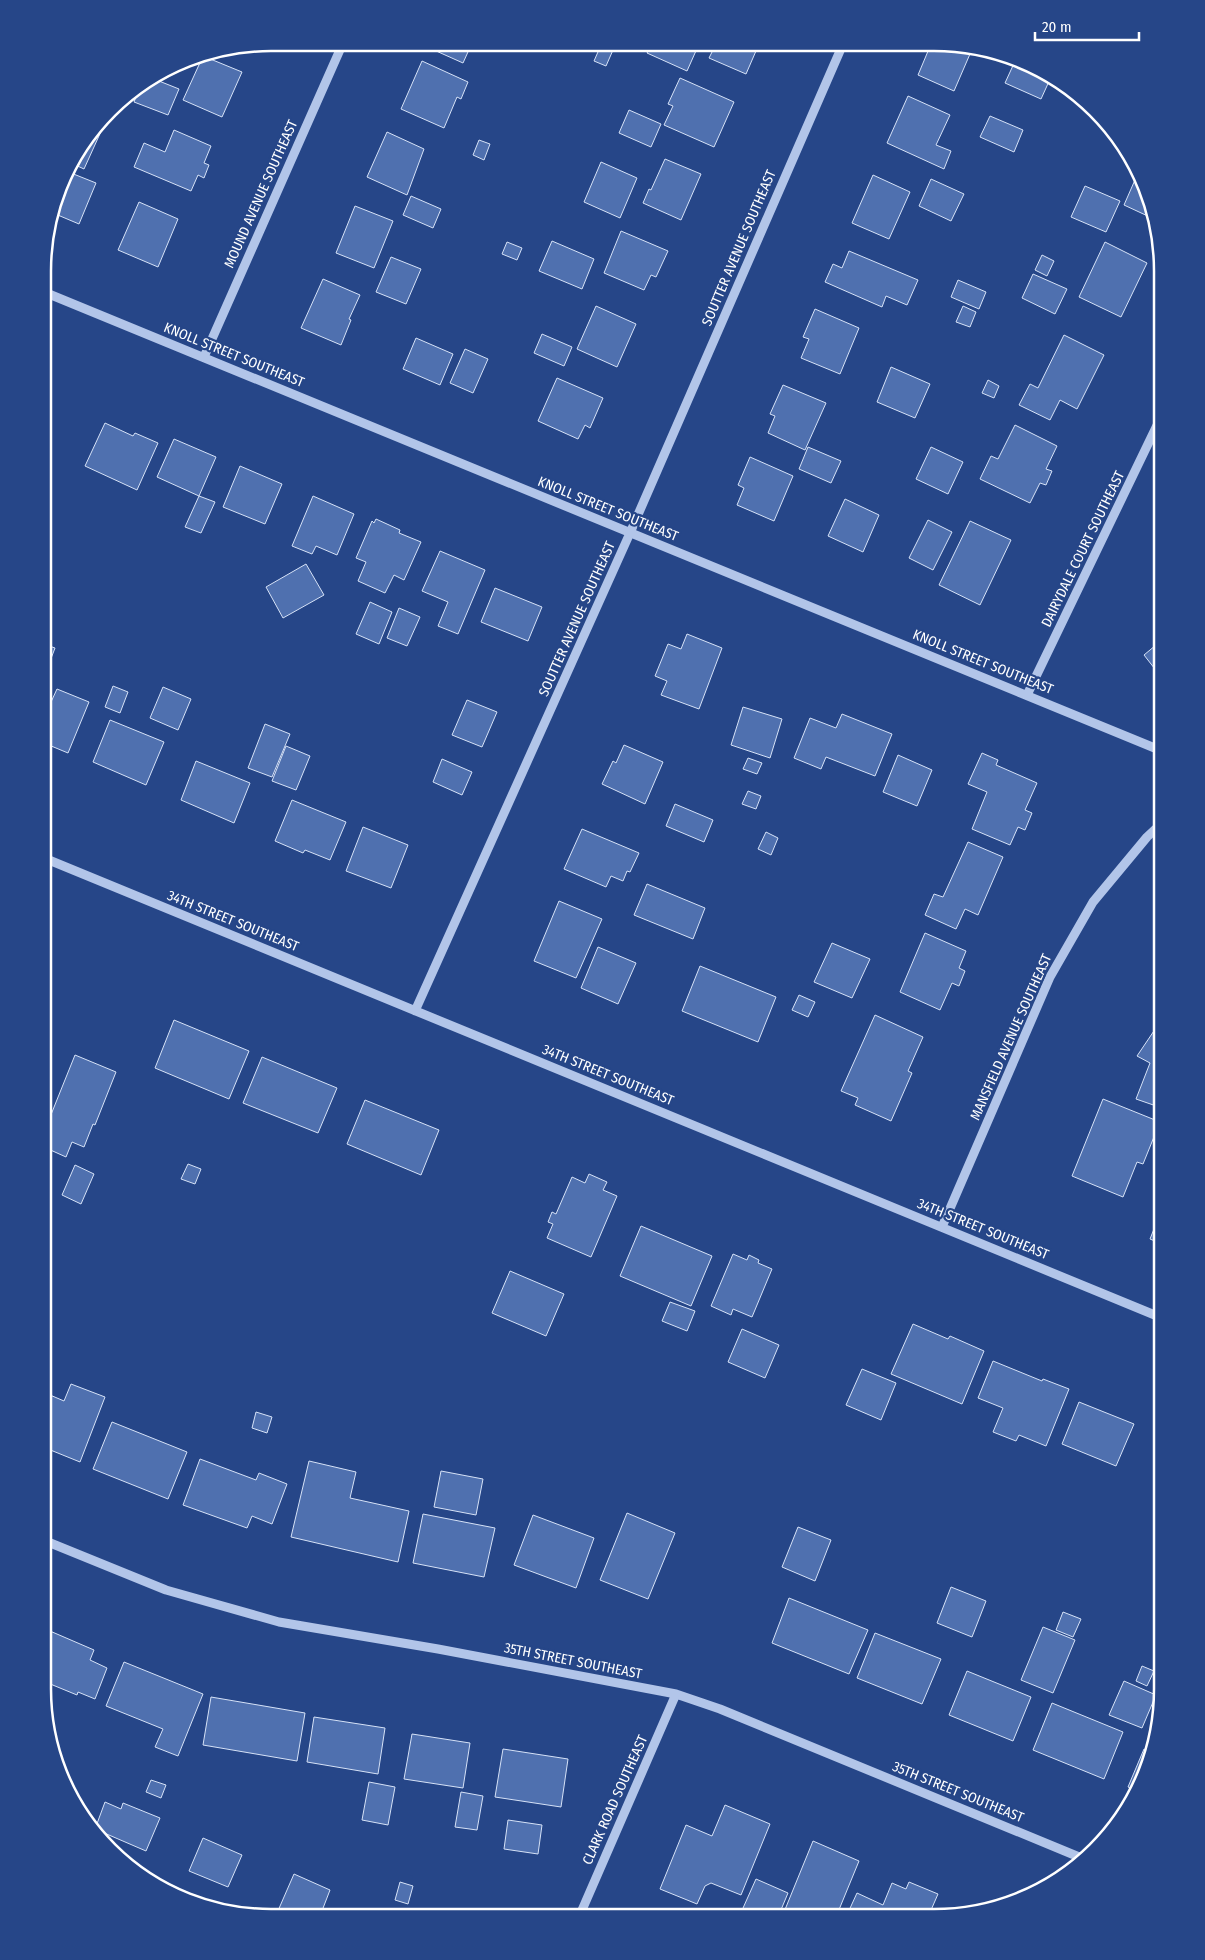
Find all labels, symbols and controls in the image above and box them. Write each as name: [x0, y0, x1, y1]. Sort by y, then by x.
scale bar: [1035, 10, 1139, 42]
text: 20 m: [1042, 18, 1072, 36]
street label: MOUND AVENUE SOUTHEAST: [221, 117, 302, 271]
street label: SOUTTER AVENUE SOUTHEAST: [698, 167, 780, 329]
street label: KNOLL STREET SOUTHEAST: [161, 319, 307, 391]
street label: DAIRYDALE COURT SOUTHEAST: [1038, 468, 1128, 630]
street label: KNOLL STREET SOUTHEAST: [535, 473, 681, 545]
street label: SOUTTER AVENUE SOUTHEAST: [535, 538, 619, 699]
street label: KNOLL STREET SOUTHEAST: [910, 626, 1056, 698]
street label: 34TH STREET SOUTHEAST: [165, 887, 302, 955]
street label: MANSFIELD AVENUE SOUTHEAST: [967, 951, 1056, 1123]
street label: 34TH STREET SOUTHEAST: [540, 1041, 677, 1109]
street label: 34TH STREET SOUTHEAST: [915, 1195, 1052, 1263]
street label: 35TH STREET SOUTHEAST: [503, 1639, 644, 1683]
street label: CLARK ROAD SOUTHEAST: [579, 1732, 651, 1867]
street label: 35TH STREET SOUTHEAST: [890, 1758, 1027, 1826]

